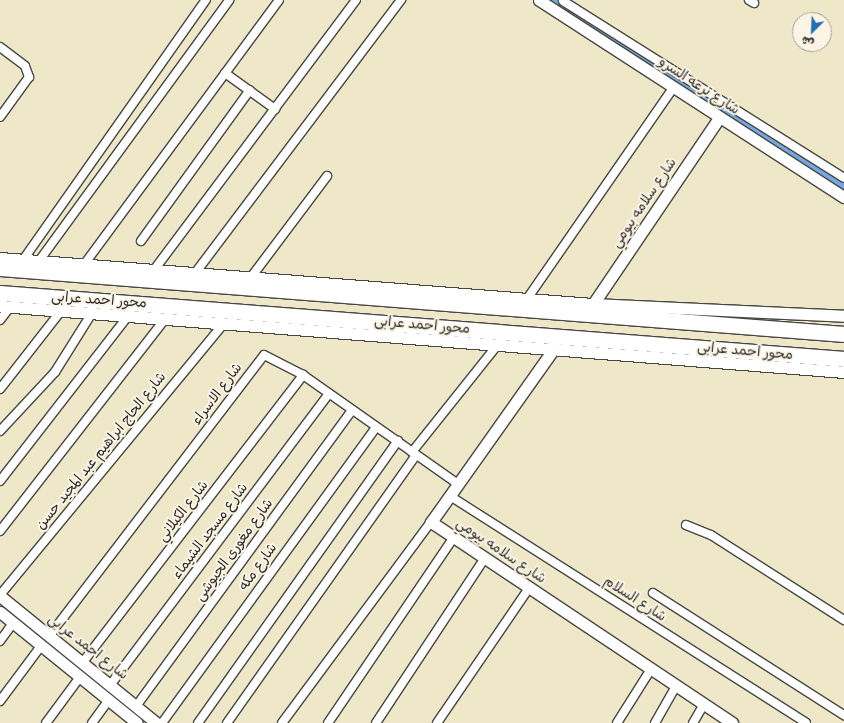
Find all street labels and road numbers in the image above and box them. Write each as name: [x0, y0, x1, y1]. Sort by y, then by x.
street label: شارع ترعه السرو: [655, 54, 743, 118]
street label: شارع سلامه بيومي: [608, 155, 680, 251]
street label: محور احمد عرابى: [51, 288, 147, 312]
street label: محور احمد عرابى: [374, 312, 470, 338]
street label: محور احمد عرابى: [697, 338, 793, 364]
street label: شارع الاسراء: [188, 360, 246, 428]
street label: شارع الحاج ابراهيم عبد المجيد حسن: [32, 369, 170, 533]
street label: شارع الكيلاني: [154, 477, 212, 545]
street label: شارع مسجد الشيماء: [168, 480, 252, 582]
street label: شارع مغورى الجيوشى: [191, 496, 277, 604]
street label: شارع سلامه بيومي: [453, 515, 549, 587]
street label: شارع مكه: [235, 540, 281, 594]
street label: شارع السلام: [601, 573, 669, 625]
street label: شارع احمد عرابى: [45, 611, 131, 683]

